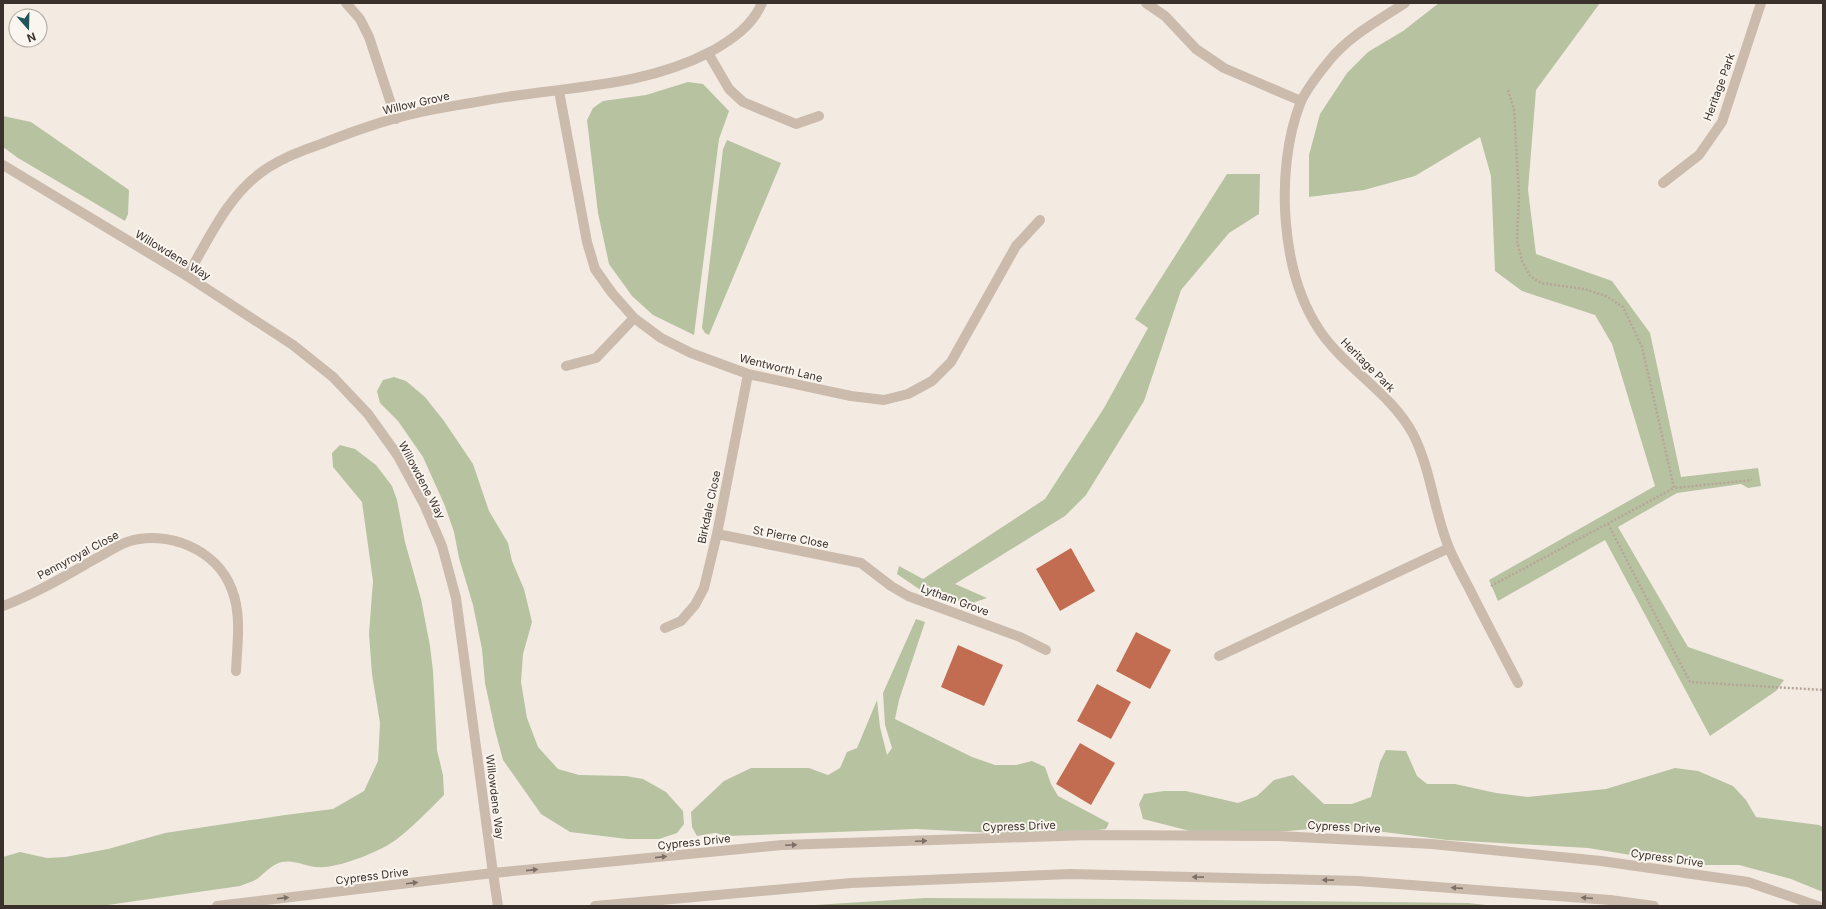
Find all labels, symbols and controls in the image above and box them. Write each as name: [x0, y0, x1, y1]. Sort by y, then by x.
north arrow: [8, 8, 48, 48]
text: N: [25, 29, 38, 45]
street label: Heritage Park: [1700, 51, 1738, 123]
street label: Willow Grove: [381, 89, 451, 117]
street label: Willowdene Way: [133, 227, 213, 283]
street label: Heritage Park: [1338, 335, 1398, 395]
street label: Wentworth Lane: [738, 351, 824, 385]
street label: Willowdene Way: [396, 439, 448, 521]
street label: Birkdale Close: [694, 469, 724, 545]
street label: St Pierre Close: [752, 523, 830, 551]
street label: Pennyroyal Close: [35, 528, 121, 582]
street label: Lytham Grove: [919, 581, 991, 619]
street label: Willowdene Way: [483, 754, 507, 840]
street label: Cypress Drive: [982, 818, 1056, 834]
street label: Cypress Drive: [1307, 818, 1381, 836]
street label: Cypress Drive: [657, 831, 731, 853]
one-way arrow: [915, 838, 928, 844]
one-way arrow: [785, 842, 798, 848]
street label: Cypress Drive: [1630, 846, 1704, 870]
one-way arrow: [655, 854, 667, 860]
street label: Cypress Drive: [335, 865, 409, 887]
one-way arrow: [526, 866, 538, 873]
one-way arrow: [1191, 874, 1204, 880]
one-way arrow: [1321, 877, 1334, 883]
one-way arrow: [406, 880, 418, 886]
one-way arrow: [1451, 885, 1463, 892]
one-way arrow: [1581, 894, 1593, 901]
one-way arrow: [277, 895, 289, 901]

